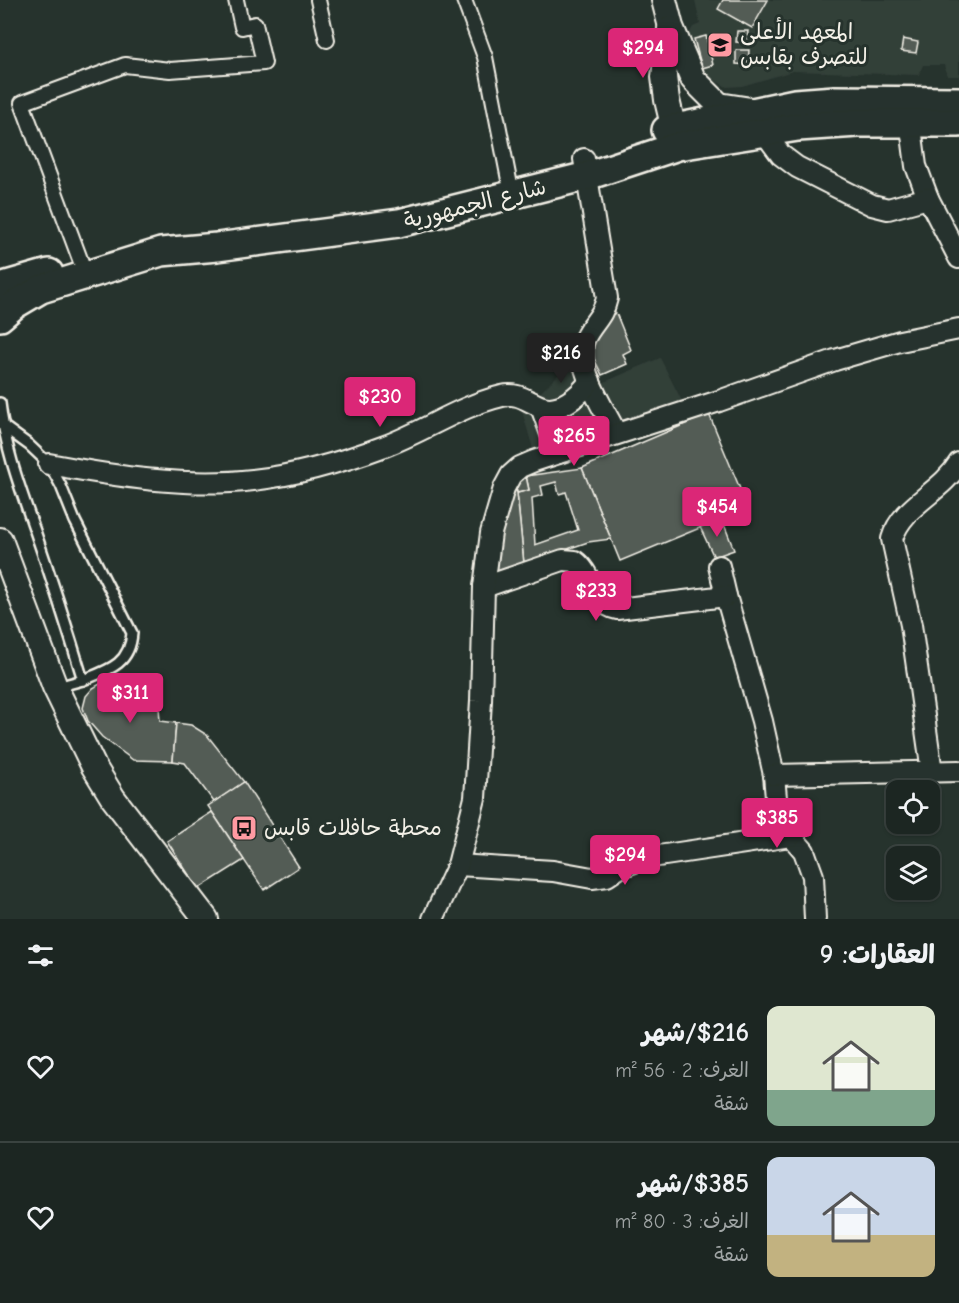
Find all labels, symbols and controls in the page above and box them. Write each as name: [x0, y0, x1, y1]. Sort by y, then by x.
place label: المعهد الأعلى للتصرف بقابس: [740, 16, 868, 70]
pin: $294: [607, 28, 679, 79]
school or university icon: المعهد الأعلى للتصرف بقابس: [705, 30, 735, 60]
text: $294: [622, 36, 664, 59]
street label: شارع الجمهورية: [401, 174, 549, 236]
pin: $216: [525, 333, 597, 384]
text: $216: [541, 341, 581, 364]
pin: $230: [344, 377, 416, 428]
text: $230: [358, 385, 402, 408]
pin: $265: [538, 416, 610, 467]
text: $265: [552, 424, 596, 447]
pin: $454: [681, 487, 753, 538]
text: $454: [696, 495, 738, 518]
pin: $233: [560, 571, 632, 622]
text: $233: [575, 579, 617, 602]
pin: $311: [94, 673, 166, 724]
text: $311: [111, 681, 149, 704]
map controls: [886, 780, 940, 900]
button: locate: [886, 780, 940, 834]
pin: $385: [741, 798, 813, 849]
text: $385: [756, 806, 798, 829]
bus stop icon: محطة حافلات قابس: [229, 813, 259, 843]
place label: محطة حافلات قابس: [264, 815, 442, 841]
pin: $294: [589, 835, 661, 886]
text: $294: [604, 843, 646, 866]
button: layers: [886, 846, 940, 900]
icon: filters: [24, 939, 57, 972]
text: العقارات: 9: [820, 940, 935, 970]
text: $216/شهر: [642, 1018, 749, 1048]
icon: home: [815, 1030, 887, 1102]
icon: heart: [24, 1050, 57, 1083]
text: الغرف: 2 · 56 m²: [615, 1059, 749, 1082]
text: شقة: [714, 1092, 749, 1115]
text: $385/شهر: [639, 1169, 749, 1199]
icon: home: [815, 1181, 887, 1253]
icon: heart: [24, 1201, 57, 1234]
text: الغرف: 3 · 80 m²: [615, 1210, 749, 1233]
text: شقة: [714, 1243, 749, 1266]

